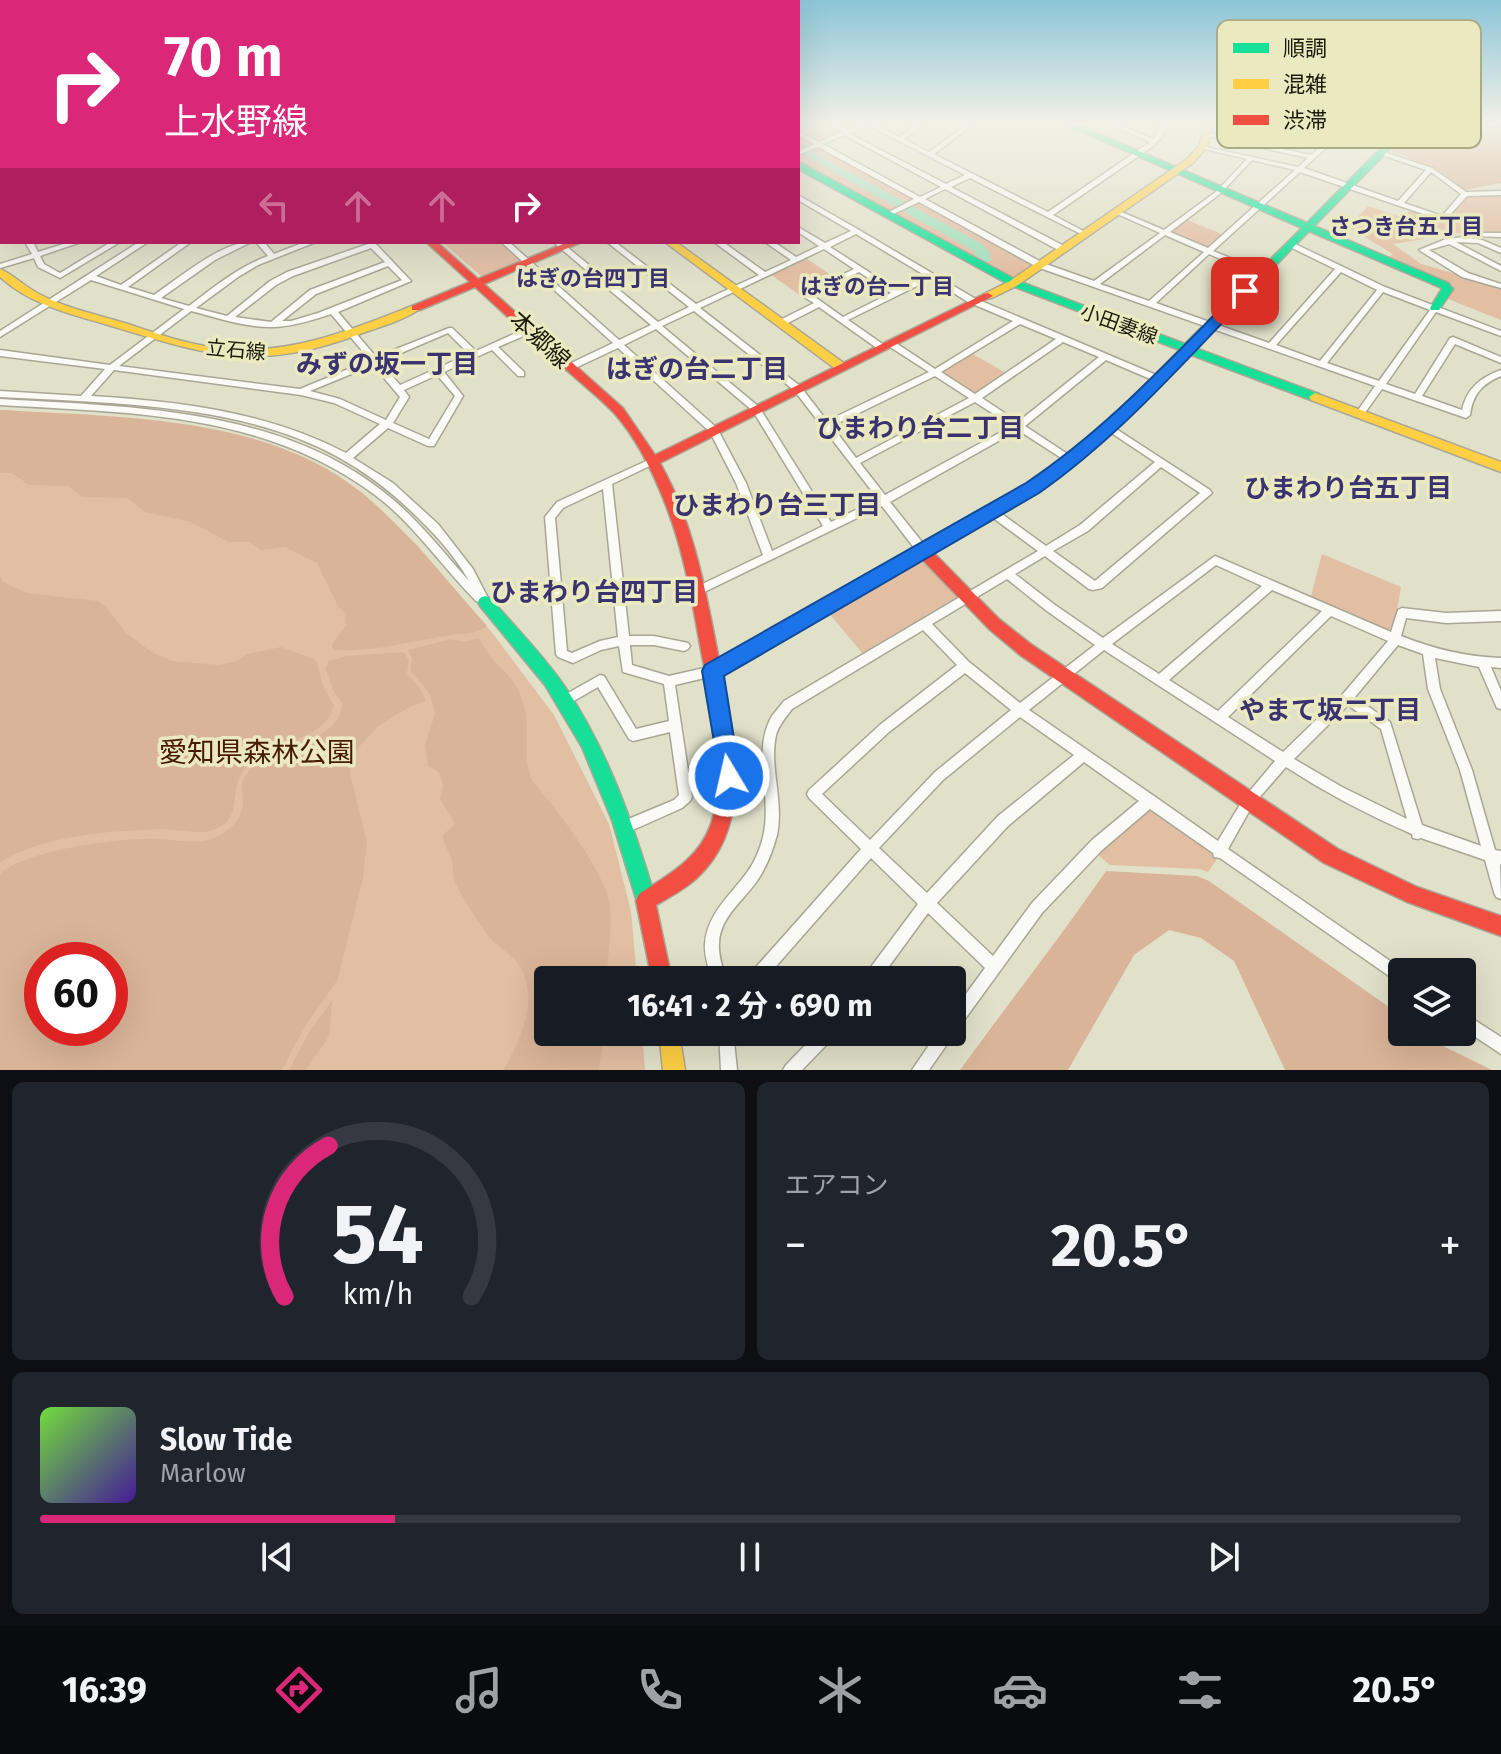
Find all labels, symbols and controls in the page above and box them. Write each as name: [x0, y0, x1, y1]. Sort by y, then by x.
legend: [1217, 20, 1481, 148]
text: 70 m: [164, 24, 283, 91]
icon: right: [32, 32, 136, 136]
text: 順調: [1283, 35, 1327, 62]
text: 混雑: [1283, 71, 1327, 98]
text: 上水野線: [164, 100, 308, 144]
text: 渋滞: [1283, 107, 1327, 134]
icon: left: [252, 184, 296, 228]
icon: ahead: [336, 184, 380, 228]
icon: ahead: [420, 184, 464, 228]
icon: right: [504, 184, 548, 228]
district label: さつき台五丁目: [1329, 213, 1483, 240]
pin: [1211, 257, 1279, 325]
district label: はぎの台四丁目: [516, 265, 670, 292]
icon: arrive: [1223, 269, 1267, 313]
district label: はぎの台一丁目: [800, 273, 954, 300]
street label: 小田妻線: [1077, 299, 1161, 349]
street label: 本郷線: [504, 306, 576, 374]
street label: 立石線: [205, 335, 267, 365]
district label: みずの坂一丁目: [296, 349, 478, 380]
district label: はぎの台二丁目: [606, 354, 788, 385]
district label: ひまわり台二丁目: [816, 413, 1024, 444]
district label: ひまわり台五丁目: [1244, 473, 1452, 504]
district label: ひまわり台三丁目: [673, 490, 881, 521]
district label: ひまわり台四丁目: [490, 577, 698, 608]
district label: やまて坂二丁目: [1239, 695, 1421, 726]
position arrow: [687, 734, 771, 818]
park label: 愛知県森林公園: [159, 736, 355, 769]
speed limit sign: 60: [24, 942, 128, 1046]
map controls: [1388, 958, 1476, 1046]
button: layers: [1388, 958, 1476, 1046]
text: 16:41 · 2 分 · 690 m: [627, 988, 873, 1024]
text: エアコン: [785, 1170, 889, 1201]
text: 54: [332, 1185, 424, 1285]
text: 20.5°: [1051, 1210, 1195, 1282]
text: −: [785, 1219, 807, 1272]
text: +: [1439, 1219, 1461, 1272]
text: km/h: [343, 1277, 414, 1312]
text: Slow Tide: [160, 1422, 292, 1458]
text: Marlow: [160, 1458, 246, 1489]
icon: previous: [255, 1535, 299, 1579]
icon: pause: [728, 1535, 772, 1579]
icon: next: [1202, 1535, 1246, 1579]
icon: directions: [271, 1662, 327, 1718]
icon: music: [451, 1662, 507, 1718]
icon: phone: [632, 1662, 688, 1718]
icon: climate: [812, 1662, 868, 1718]
icon: car: [992, 1662, 1048, 1718]
icon: filters: [1172, 1662, 1228, 1718]
text: 16:39: [62, 1668, 147, 1712]
text: 20.5°: [1352, 1668, 1439, 1712]

